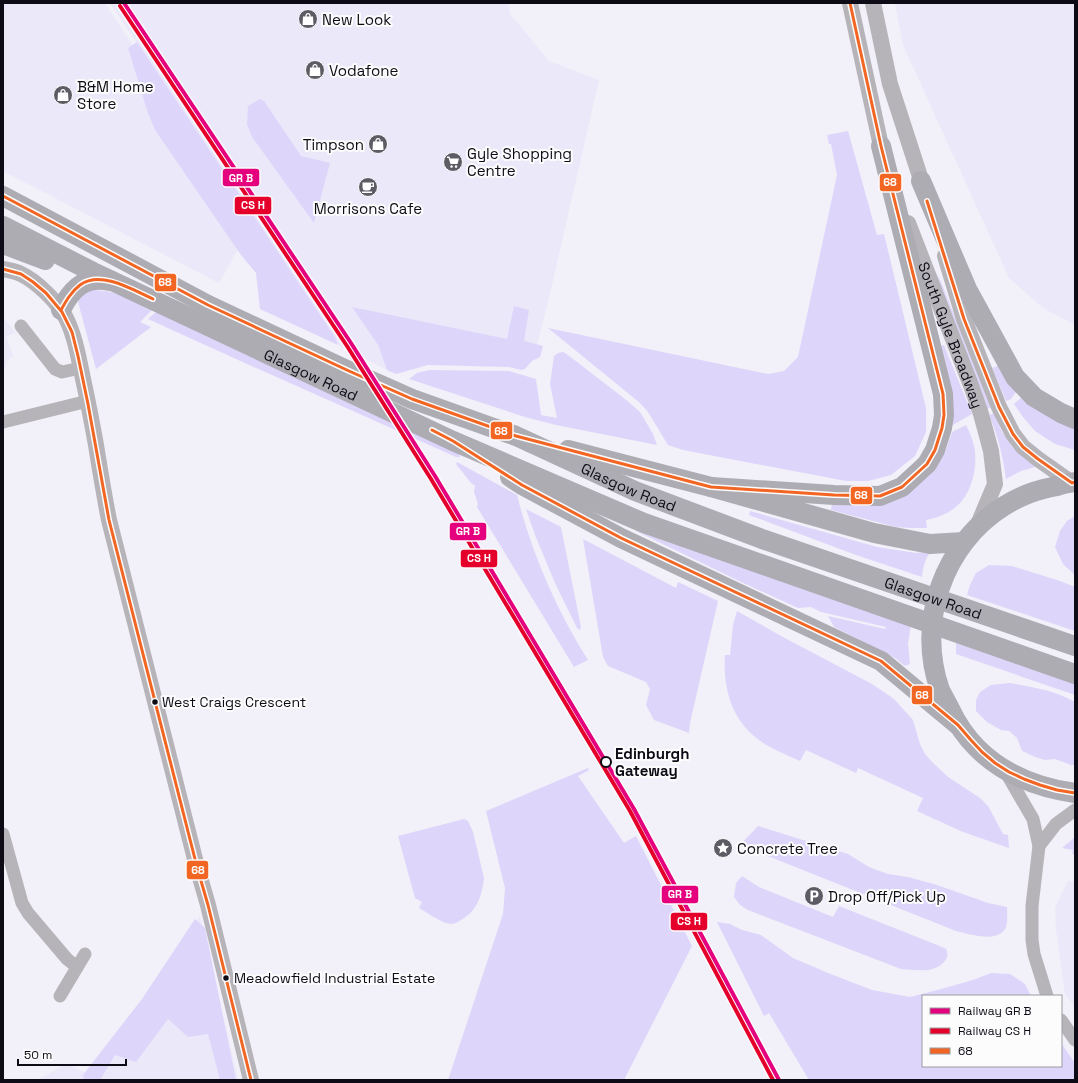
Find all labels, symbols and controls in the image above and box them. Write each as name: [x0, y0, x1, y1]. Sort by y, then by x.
shop icon: New Look: [297, 8, 319, 30]
place label: New Look: [322, 10, 391, 29]
shop icon: Vodafone: [304, 59, 326, 81]
place label: Vodafone: [329, 61, 399, 80]
place label: B&M Home Store: [77, 77, 154, 113]
shop icon: B&M Home Store: [52, 84, 74, 106]
shop icon: Timpson: [367, 133, 389, 155]
place label: Timpson: [303, 135, 364, 154]
place label: Gyle Shopping Centre: [467, 144, 572, 180]
supermarket icon: Gyle Shopping Centre: [442, 151, 464, 173]
line badge: GR B: [222, 168, 260, 187]
text: GR B: [229, 171, 253, 185]
line badge: 68: [879, 173, 902, 192]
text: 68: [883, 175, 897, 189]
cafe icon: Morrisons Cafe: [357, 176, 379, 198]
line badge: CS H: [234, 196, 272, 215]
text: CS H: [241, 198, 265, 212]
place label: Morrisons Cafe: [314, 199, 422, 218]
street label: South Gyle Broadway: [914, 259, 988, 411]
line badge: 68: [154, 273, 177, 292]
text: 68: [158, 275, 172, 289]
street label: Glasgow Road: [261, 344, 361, 405]
line badge: 68: [490, 421, 513, 440]
text: 68: [494, 424, 508, 438]
street label: Glasgow Road: [578, 458, 679, 515]
line badge: 68: [850, 486, 873, 505]
text: 68: [854, 488, 868, 502]
line badge: GR B: [449, 522, 487, 541]
text: GR B: [456, 524, 480, 538]
line badge: CS H: [460, 549, 498, 568]
text: CS H: [467, 551, 491, 565]
street label: Glasgow Road: [882, 572, 984, 623]
line badge: 68: [911, 685, 933, 705]
text: 68: [915, 688, 929, 702]
place label: West Craigs Crescent: [162, 693, 306, 711]
marker: West Craigs Crescent: [150, 697, 160, 707]
place label: Edinburgh Gateway: [615, 744, 689, 780]
marker: Edinburgh Gateway: [600, 756, 612, 768]
place icon: Concrete Tree: [712, 837, 734, 859]
place label: Concrete Tree: [737, 839, 838, 858]
line badge: 68: [186, 860, 209, 880]
text: 68: [191, 863, 205, 877]
line badge: GR B: [661, 885, 699, 904]
parking icon: Drop Off/Pick Up: [803, 885, 825, 907]
text: GR B: [668, 887, 692, 901]
place label: Drop Off/Pick Up: [828, 887, 946, 906]
line badge: CS H: [670, 912, 708, 931]
text: CS H: [677, 914, 701, 928]
place label: Meadowfield Industrial Estate: [234, 969, 435, 987]
marker: Meadowfield Industrial Estate: [221, 973, 231, 983]
legend: [922, 995, 1062, 1067]
text: Railway GR B: [958, 1003, 1032, 1019]
text: Railway CS H: [958, 1023, 1031, 1039]
scale bar: [18, 1041, 126, 1067]
text: 68: [958, 1043, 973, 1059]
text: 50 m: [24, 1047, 52, 1063]

